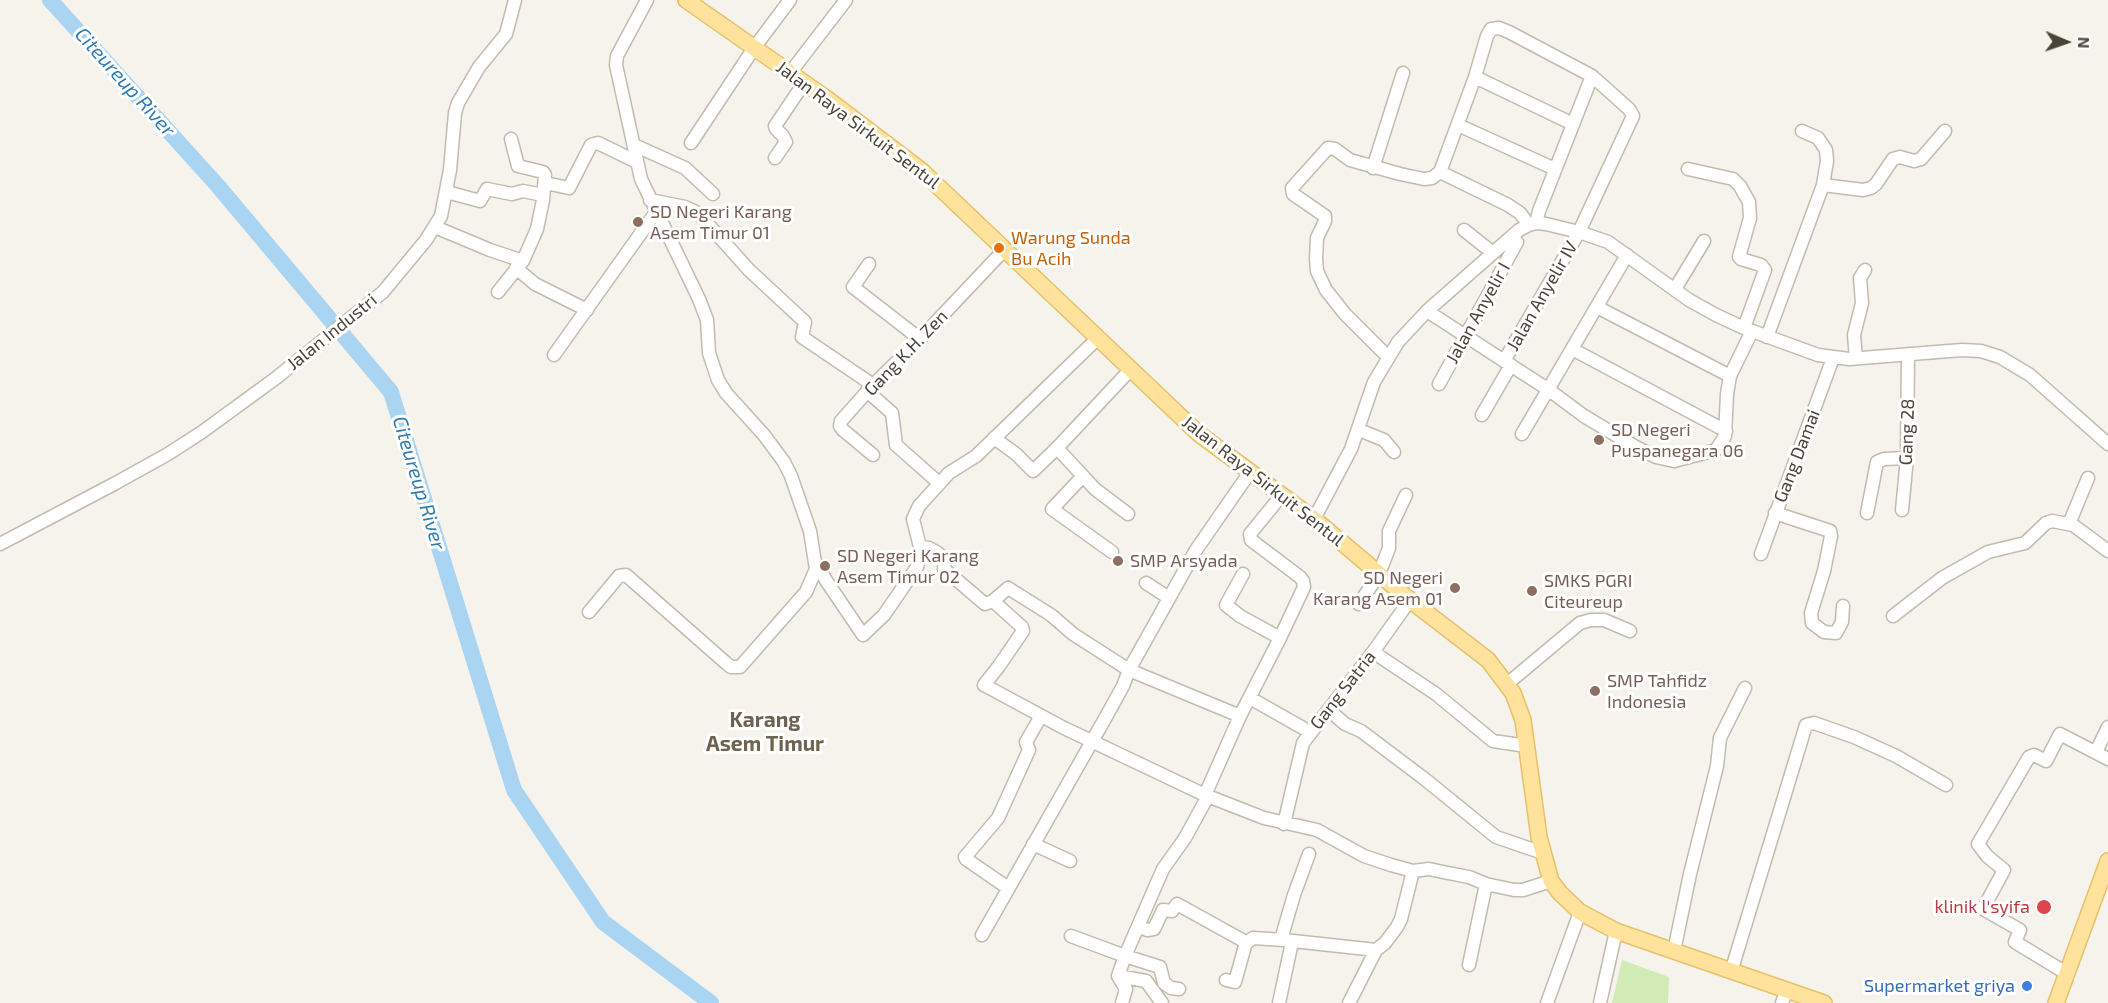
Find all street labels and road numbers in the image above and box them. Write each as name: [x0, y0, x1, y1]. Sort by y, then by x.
street label: Jalan Raya Sirkuit Sentul: [772, 56, 944, 194]
street label: Jalan Anyelir IV: [1502, 237, 1582, 355]
street label: Jalan Anyelir I: [1441, 259, 1515, 367]
street label: Jalan Industri: [283, 289, 381, 375]
street label: Gang K.H. Zen: [860, 306, 952, 400]
street label: Gang 28: [1895, 398, 1919, 466]
street label: Gang Damai: [1769, 407, 1825, 505]
street label: Jalan Raya Sirkuit Sentul: [1178, 411, 1348, 551]
street label: Gang Satria: [1306, 646, 1380, 734]

